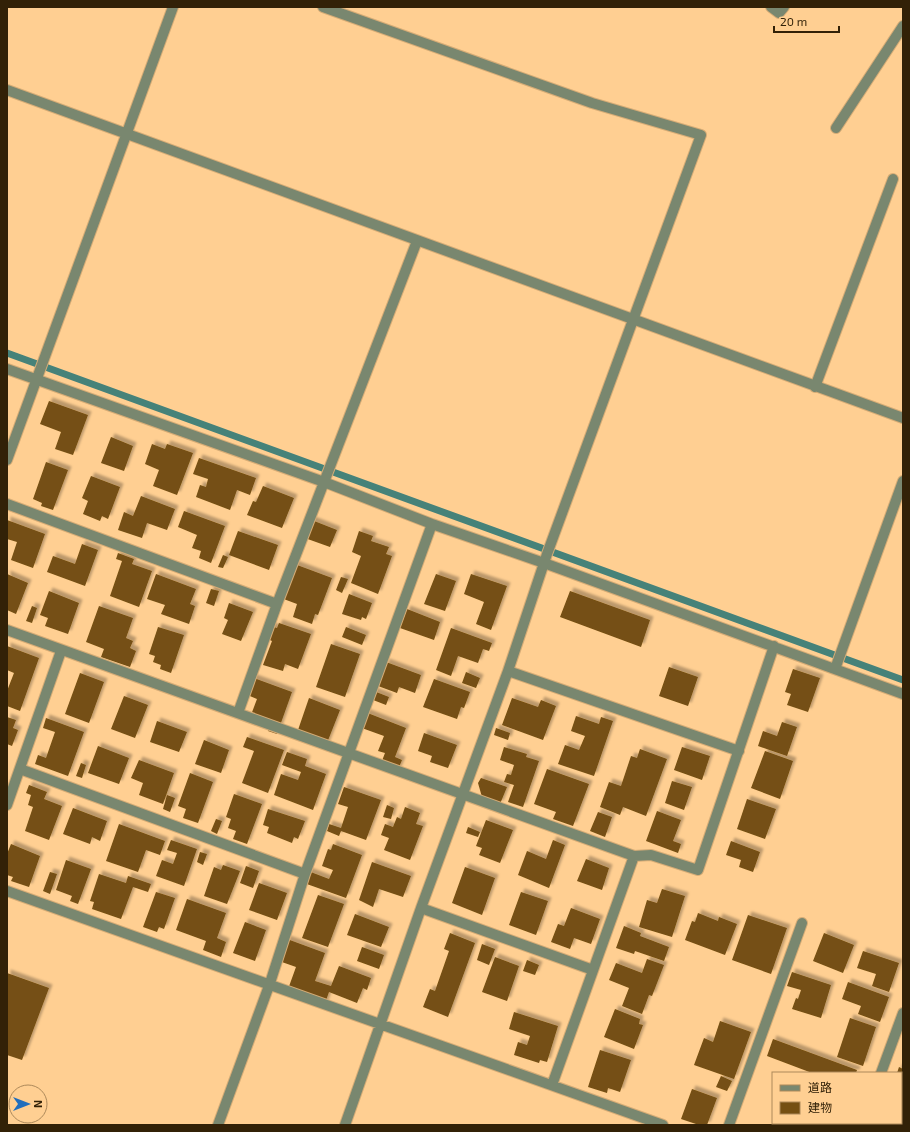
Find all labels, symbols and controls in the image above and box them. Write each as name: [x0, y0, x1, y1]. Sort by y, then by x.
scale bar: [774, 8, 839, 34]
text: 20 m: [780, 14, 807, 28]
legend: [772, 1072, 902, 1124]
text: 道路: [808, 1080, 832, 1094]
north arrow: [8, 1084, 48, 1124]
text: N: [32, 1100, 45, 1108]
text: 建物: [808, 1100, 832, 1114]

